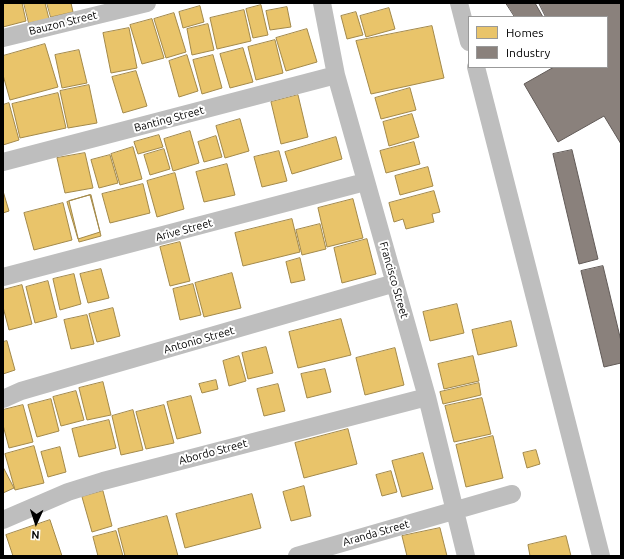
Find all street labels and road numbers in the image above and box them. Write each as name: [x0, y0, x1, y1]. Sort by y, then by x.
street label: Bauzon Street: [28, 8, 98, 38]
street label: Banting Street: [133, 103, 205, 135]
street label: Arive Street: [154, 216, 214, 244]
street label: Francisco Street: [377, 240, 411, 320]
street label: Antonio Street: [162, 324, 236, 356]
street label: Abordo Street: [177, 437, 249, 467]
street label: Aranda Street: [341, 517, 411, 549]

